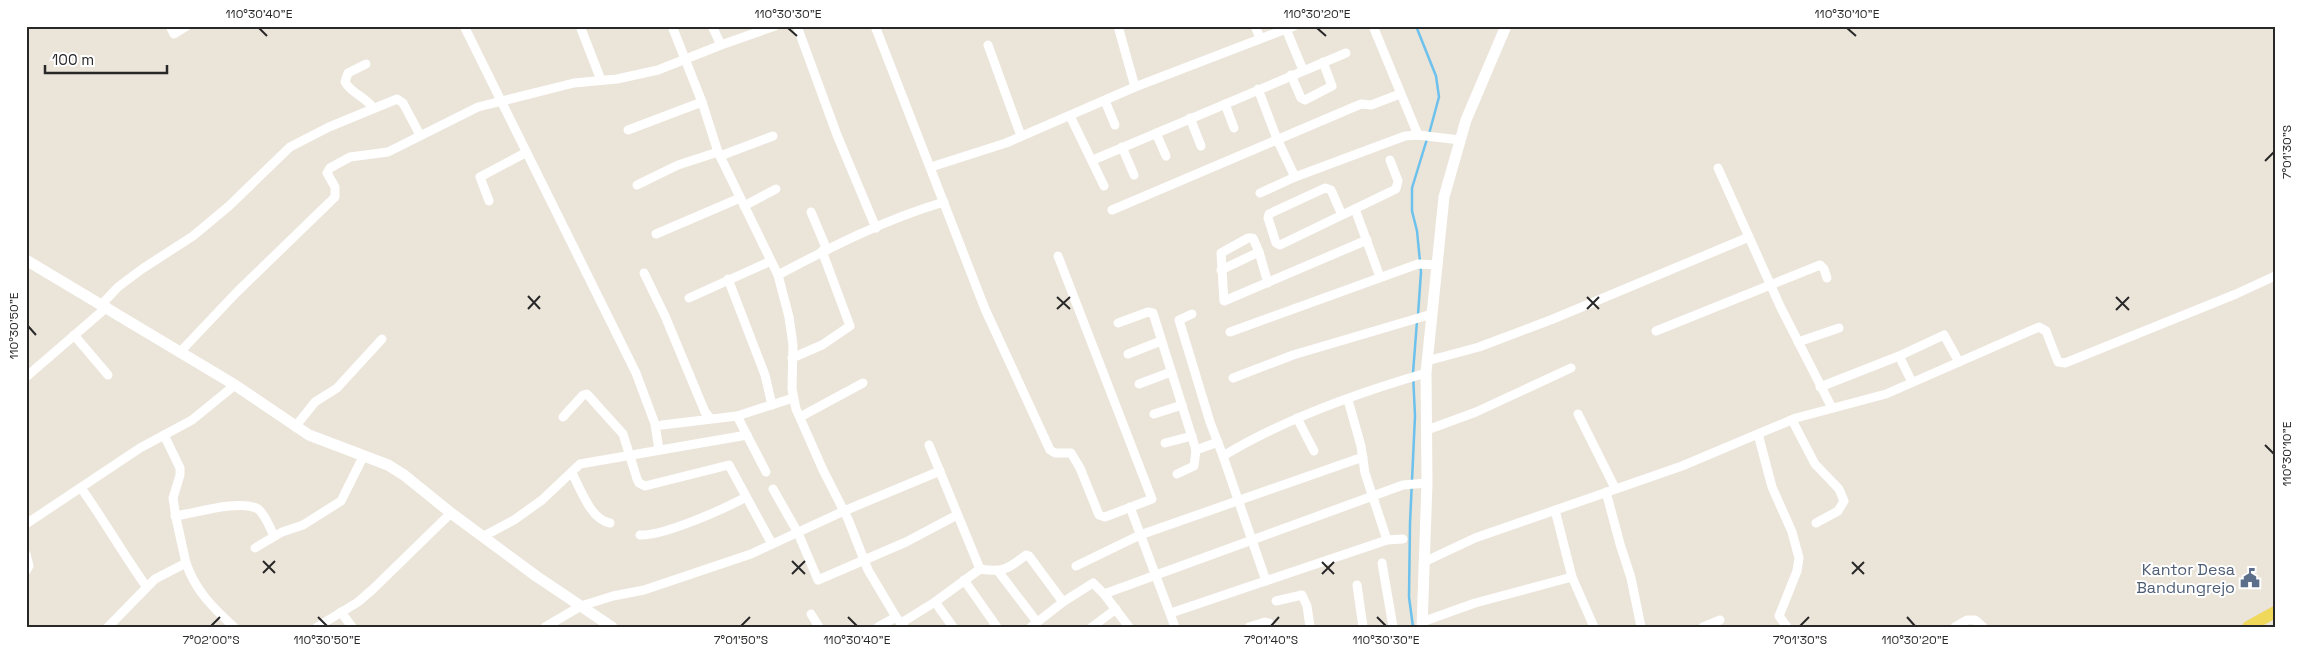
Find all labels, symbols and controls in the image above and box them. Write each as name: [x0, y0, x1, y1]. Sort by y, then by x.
text: 110°30'40"E: [226, 6, 293, 22]
text: 110°30'30"E: [754, 6, 822, 22]
text: 110°30'20"E: [1283, 6, 1351, 22]
text: 110°30'10"E: [1815, 6, 1880, 22]
scale bar: [45, 42, 168, 74]
text: 100 m: [52, 50, 94, 69]
text: 7°01'30"S: [2279, 125, 2295, 179]
text: 110°30'50"E: [6, 292, 22, 360]
text: 110°30'10"E: [2279, 421, 2295, 486]
place label: Kantor Desa Bandungrejo: [2136, 559, 2235, 598]
public building icon: Kantor Desa Bandungrejo: [2239, 567, 2261, 589]
text: 7°02'00"S: [182, 632, 240, 648]
text: 110°30'50"E: [294, 632, 361, 648]
text: 7°01'50"S: [714, 632, 768, 648]
text: 110°30'40"E: [824, 632, 891, 648]
text: 7°01'40"S: [1244, 632, 1298, 648]
text: 110°30'30"E: [1352, 632, 1420, 648]
text: 7°01'30"S: [1773, 632, 1827, 648]
text: 110°30'20"E: [1881, 632, 1949, 648]

